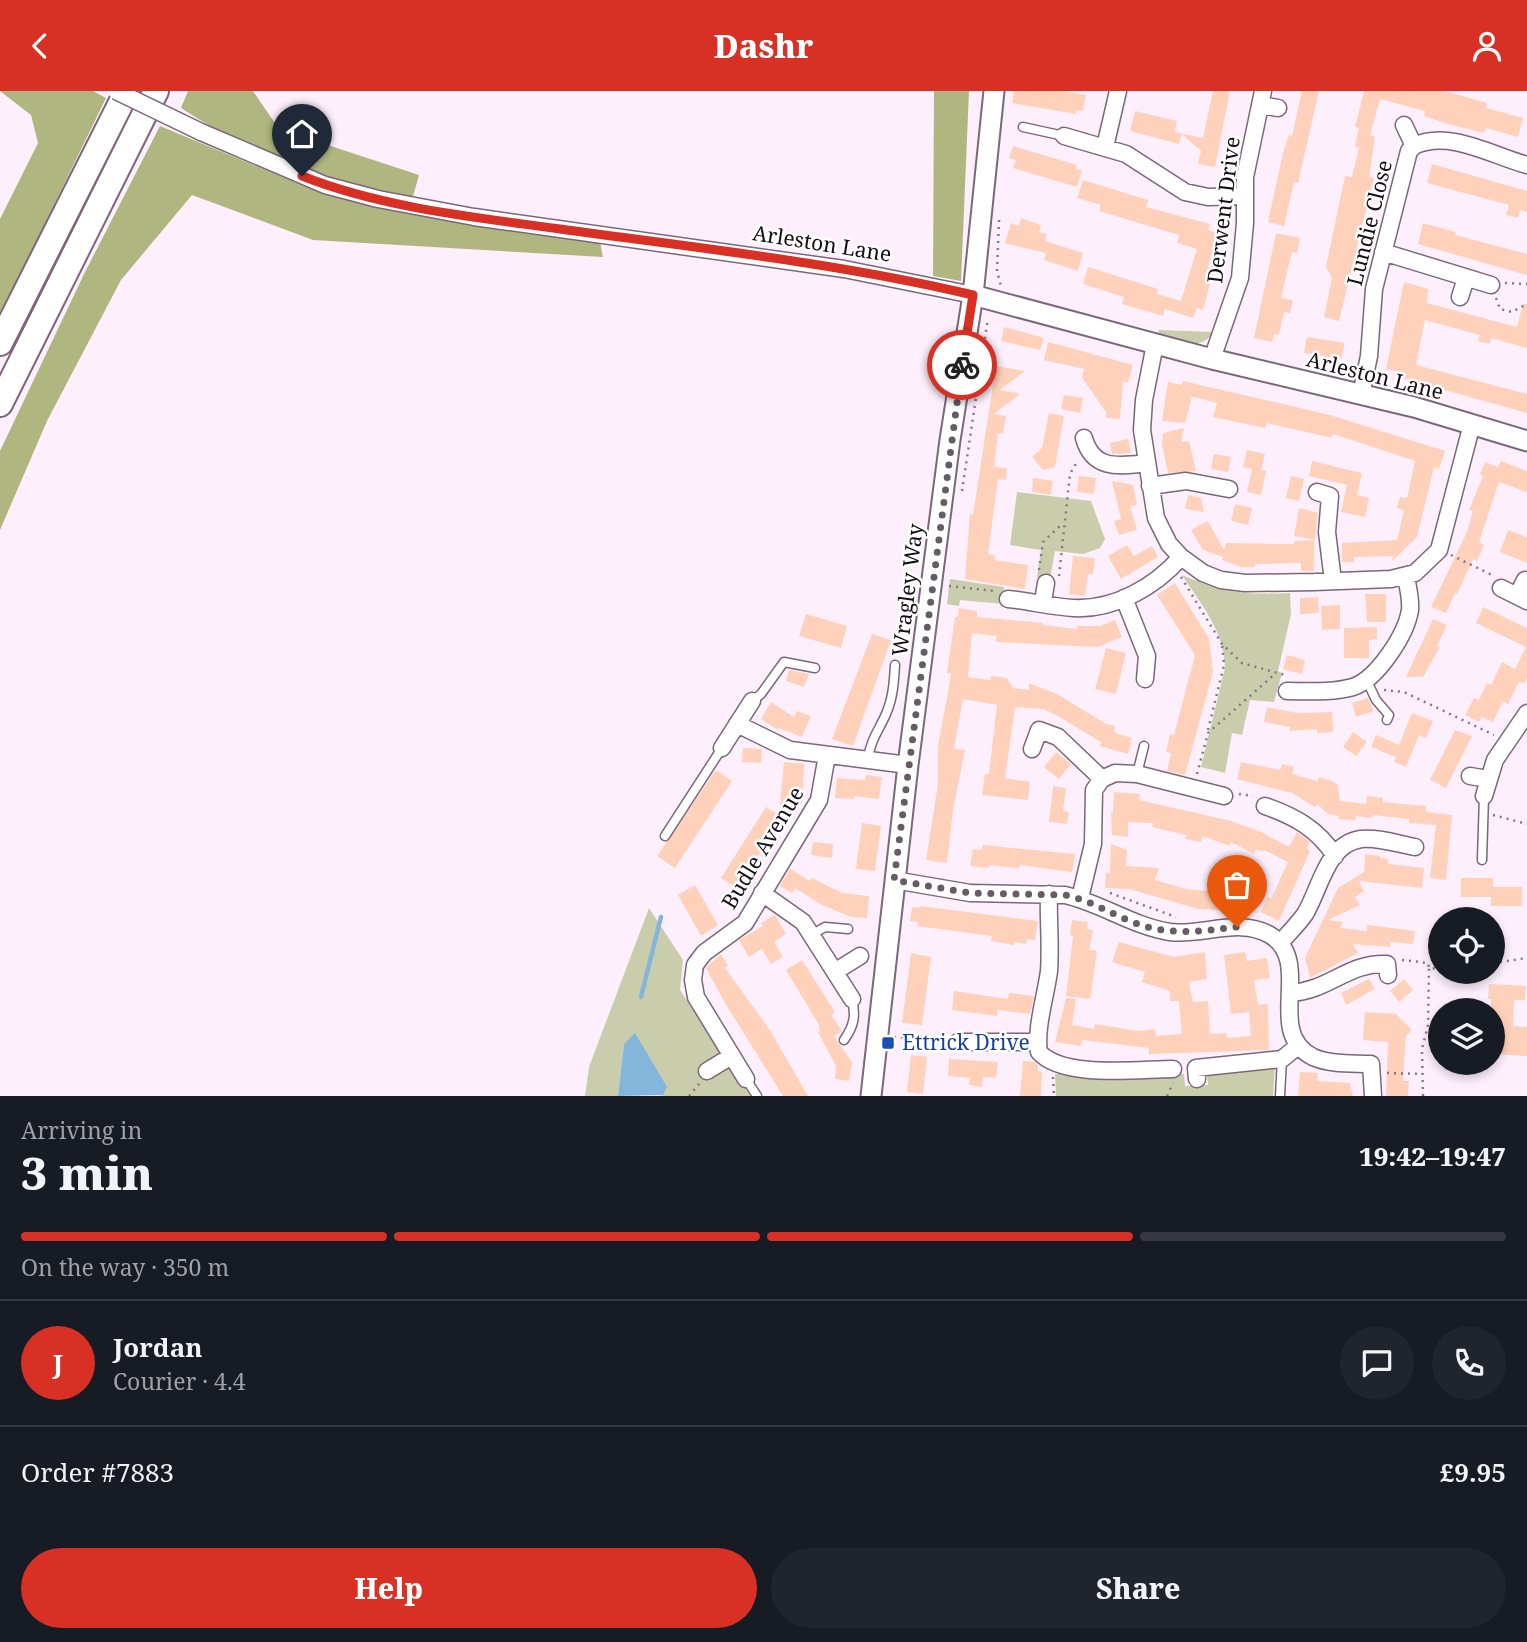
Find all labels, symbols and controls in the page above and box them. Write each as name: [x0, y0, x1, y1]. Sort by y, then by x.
text: Dashr: [714, 24, 813, 67]
icon: back: [21, 27, 59, 65]
icon: person: [1468, 27, 1506, 65]
pin: [272, 104, 332, 176]
icon: home: [283, 115, 321, 153]
street label: Derwent Drive: [1200, 135, 1246, 285]
street label: Lundie Close: [1340, 157, 1398, 288]
street label: Arleston Lane: [751, 218, 894, 268]
courier: [927, 330, 997, 400]
street label: Arleston Lane: [1304, 344, 1447, 406]
icon: bike: [943, 346, 981, 384]
street label: Wragley Way: [885, 522, 929, 658]
street label: Budle Avenue: [715, 781, 810, 914]
pin: [1207, 855, 1267, 927]
icon: bag: [1218, 866, 1256, 904]
map controls: [1428, 907, 1505, 1075]
button: locate: [1428, 907, 1505, 984]
button: layers: [1428, 998, 1505, 1075]
place label: Ettrick Drive: [902, 1028, 1030, 1056]
marker: Ettrick Drive: [880, 1035, 896, 1051]
text: Arriving in: [21, 1114, 142, 1146]
text: 19:42–19:47: [1359, 1138, 1506, 1174]
text: 3 min: [21, 1141, 153, 1203]
text: On the way · 350 m: [21, 1251, 229, 1283]
button: chat: [1340, 1326, 1414, 1400]
button: phone: [1432, 1326, 1506, 1400]
text: Jordan: [113, 1329, 203, 1365]
text: J: [53, 1345, 63, 1381]
text: Courier · 4.4: [113, 1365, 246, 1397]
text: Order #7883: [21, 1454, 174, 1490]
text: £9.95: [1440, 1454, 1506, 1490]
button: Help: [21, 1548, 757, 1628]
button: Share: [771, 1548, 1506, 1628]

